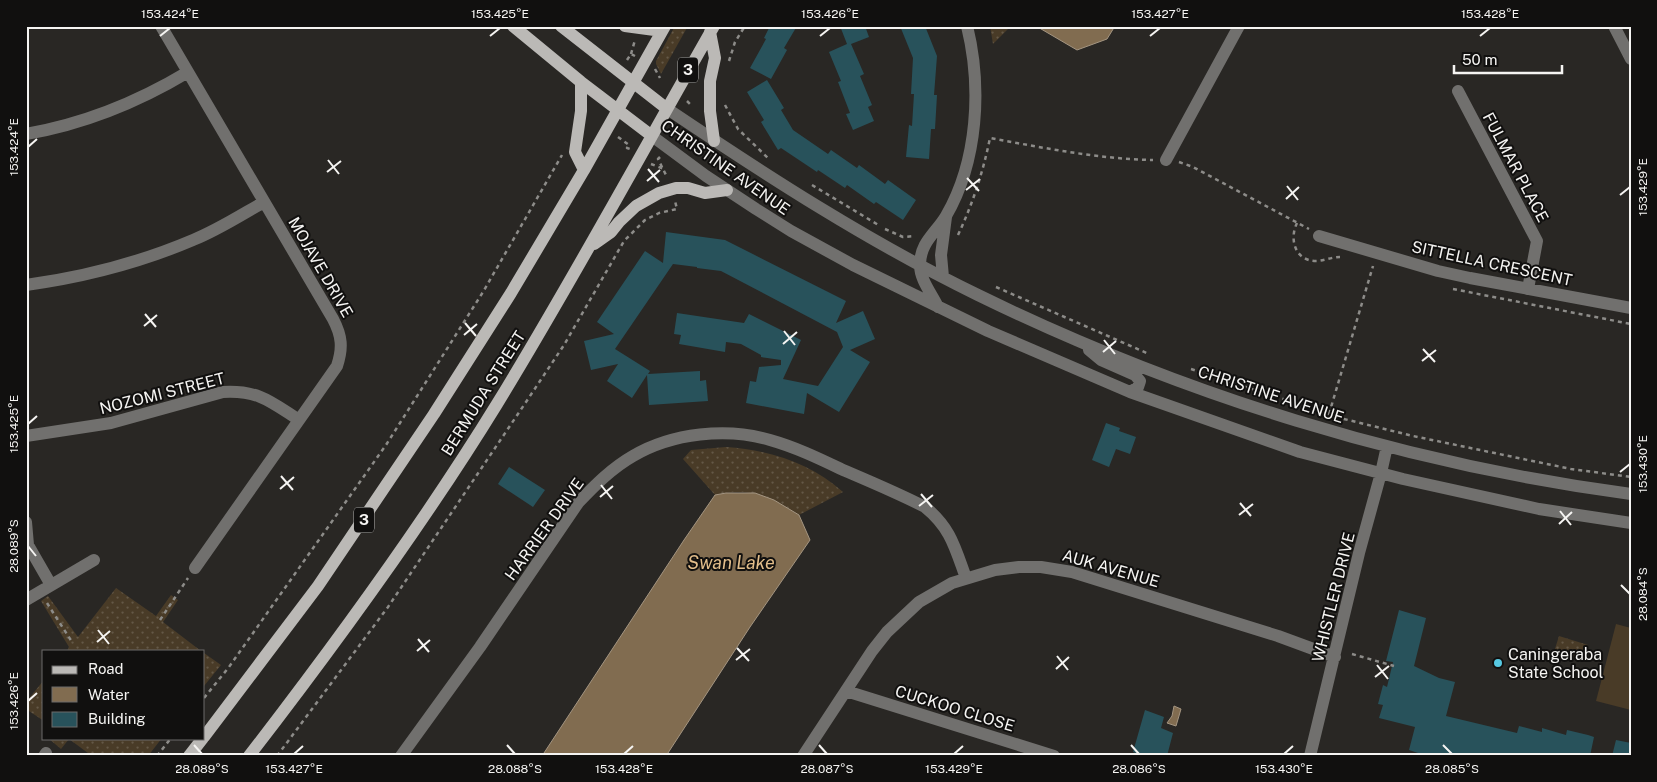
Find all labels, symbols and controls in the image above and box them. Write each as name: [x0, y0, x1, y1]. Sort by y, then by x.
text: 153.424°E: [141, 7, 199, 21]
text: 153.425°E: [471, 7, 529, 21]
text: 153.426°E: [801, 7, 859, 21]
text: 153.427°E: [1131, 7, 1189, 21]
text: 153.428°E: [1461, 7, 1519, 21]
scale bar: [1454, 42, 1562, 74]
text: 50 m: [1462, 51, 1497, 68]
road number: 3: [678, 58, 698, 82]
street label: FULMAR PLACE: [1479, 109, 1552, 225]
street label: CHRISTINE AVENUE: [658, 116, 794, 219]
text: 153.424°E: [7, 118, 21, 176]
text: 153.429°E: [1636, 158, 1650, 216]
street label: MOJAVE DRIVE: [284, 214, 357, 321]
street label: SITTELLA CRESCENT: [1410, 237, 1574, 290]
street label: BERMUDA STREET: [437, 327, 530, 459]
street label: CHRISTINE AVENUE: [1195, 362, 1346, 427]
street label: NOZOMI STREET: [98, 369, 227, 418]
text: 153.425°E: [7, 395, 21, 453]
text: 153.430°E: [1636, 435, 1650, 493]
street label: HARRIER DRIVE: [501, 474, 588, 584]
road number: 3: [354, 508, 374, 532]
text: 28.089°S: [7, 519, 21, 573]
street label: WHISTLER DRIVE: [1308, 530, 1359, 664]
street label: AUK AVENUE: [1060, 546, 1162, 591]
water label: Swan Lake: [687, 552, 775, 573]
text: 28.084°S: [1636, 567, 1650, 621]
place label: Caningeraba State School: [1508, 645, 1604, 682]
legend: [42, 650, 205, 740]
marker: Caningeraba State School: [1492, 657, 1504, 669]
text: Road: [88, 660, 124, 677]
text: 153.426°E: [7, 672, 21, 730]
street label: CUCKOO CLOSE: [893, 681, 1017, 736]
text: Water: [88, 686, 130, 703]
text: Building: [88, 710, 146, 727]
text: 28.089°S: [175, 762, 229, 776]
text: 153.427°E: [265, 762, 323, 776]
text: 28.088°S: [488, 762, 542, 776]
text: 153.428°E: [595, 762, 653, 776]
text: 28.087°S: [800, 762, 854, 776]
text: 153.429°E: [925, 762, 983, 776]
text: 28.086°S: [1112, 762, 1166, 776]
text: 153.430°E: [1255, 762, 1313, 776]
text: 28.085°S: [1425, 762, 1479, 776]

